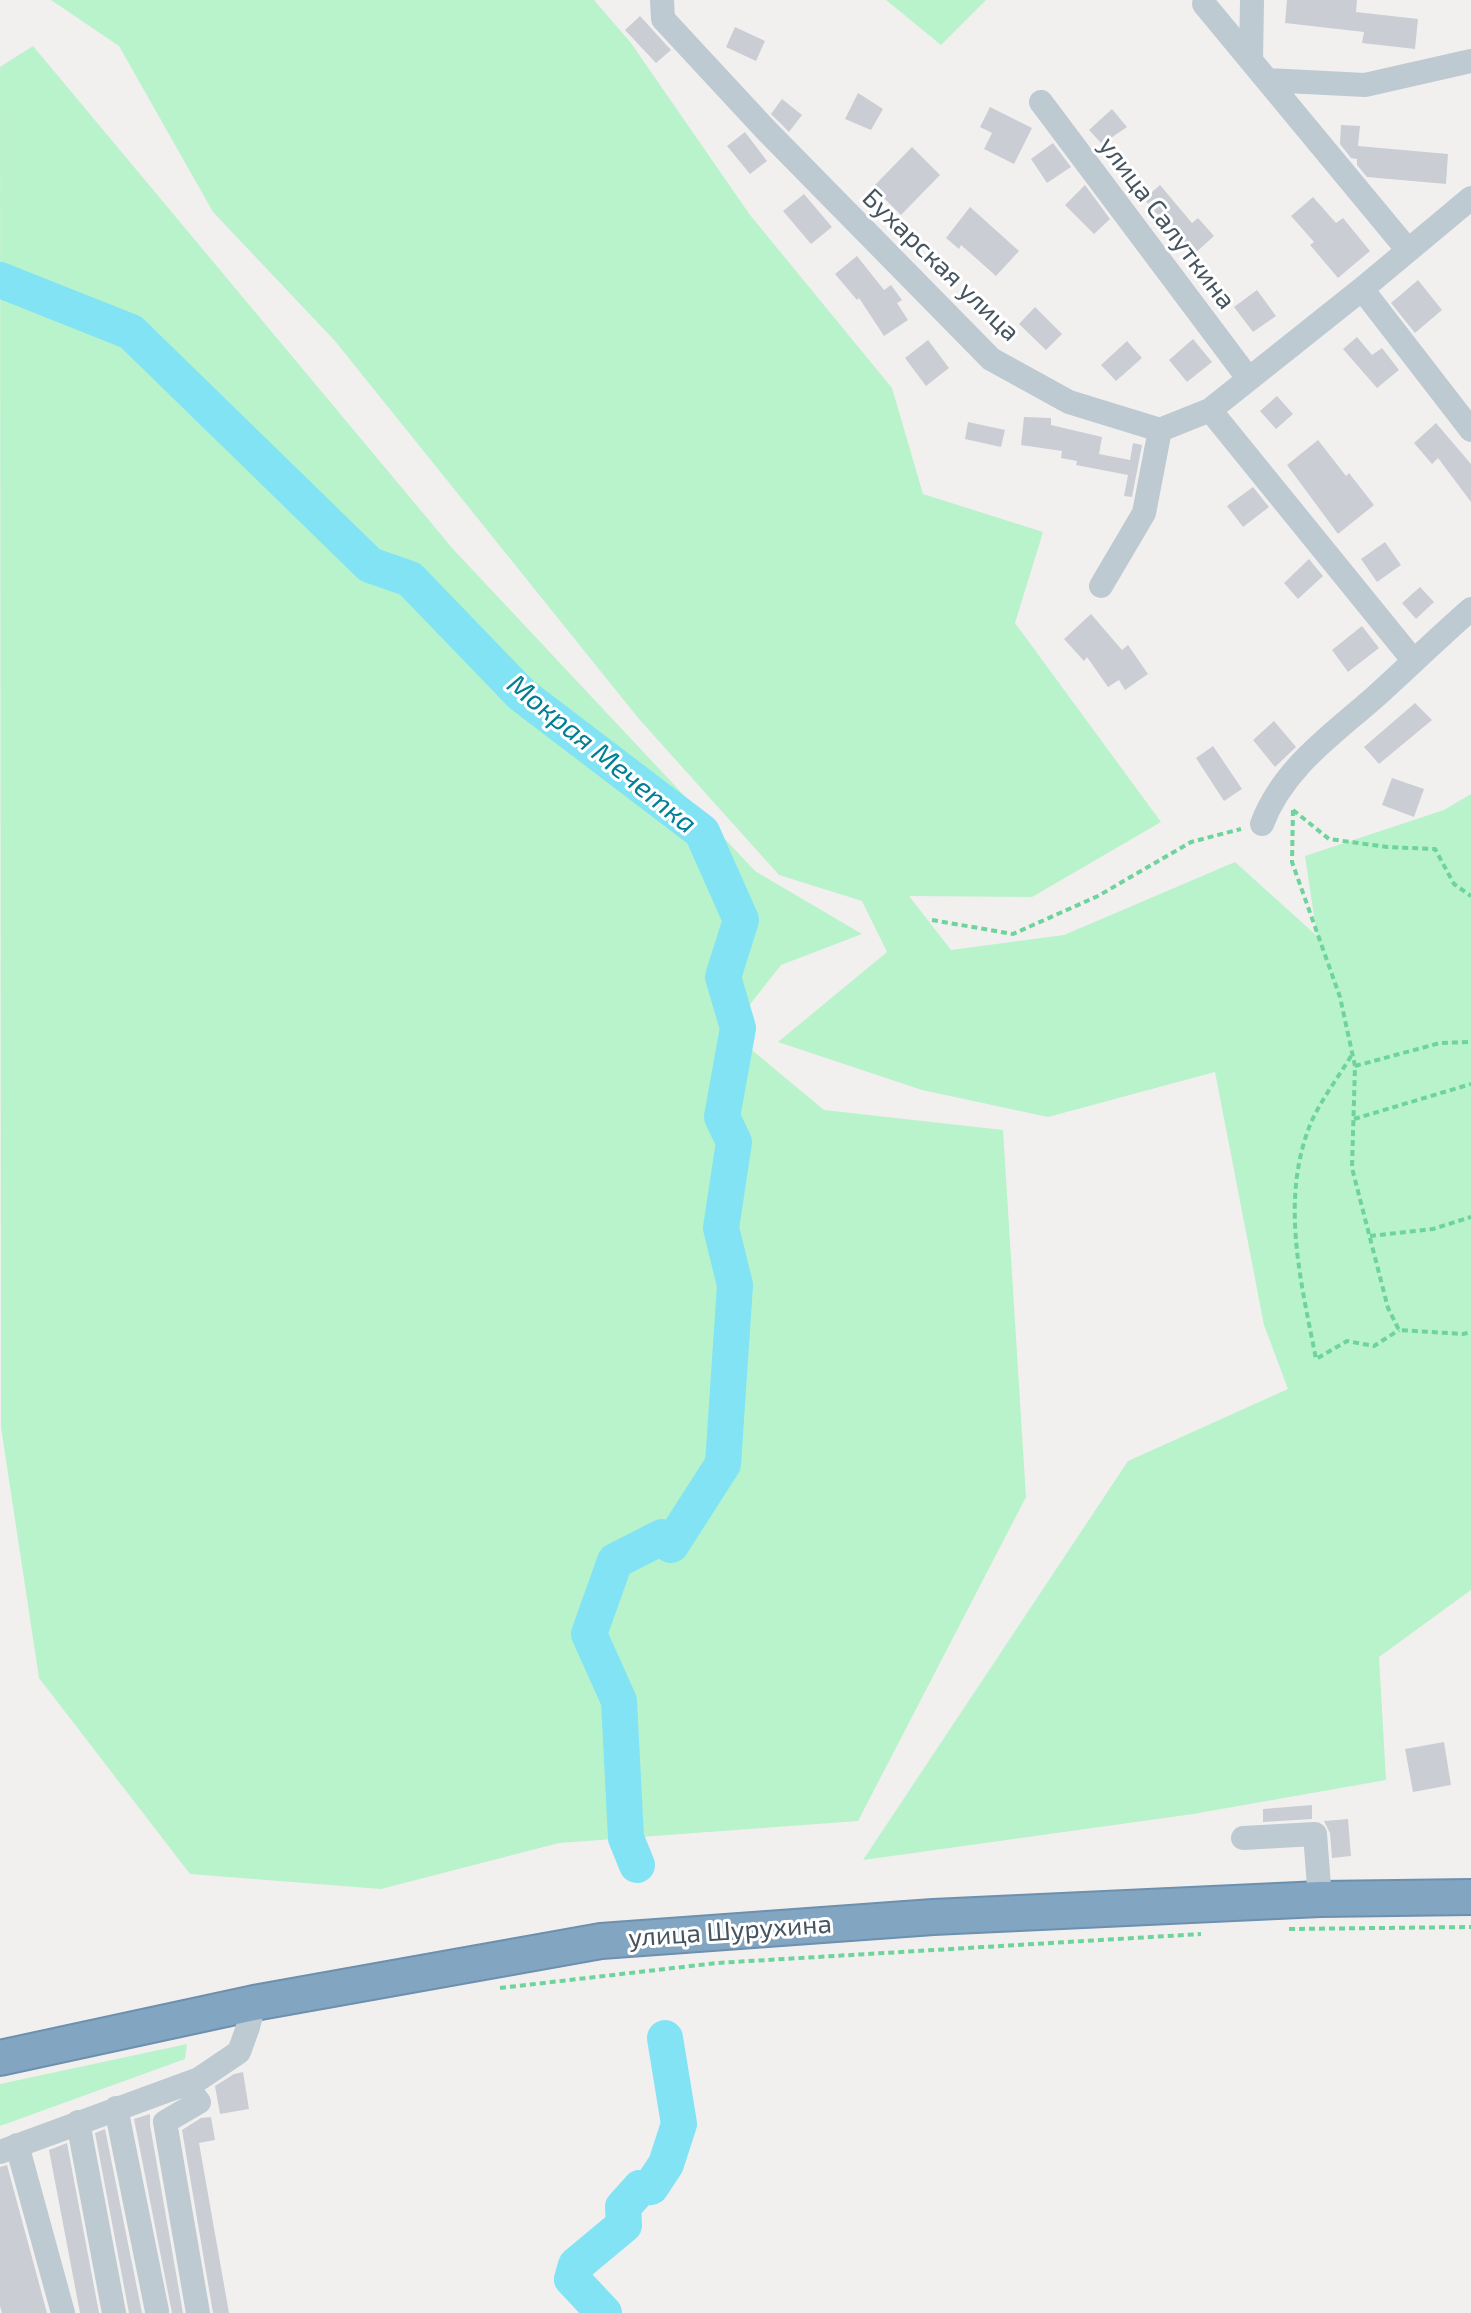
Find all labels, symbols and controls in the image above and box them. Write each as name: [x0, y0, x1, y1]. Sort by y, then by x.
street label: улица Салуткина: [1092, 131, 1242, 315]
street label: Бухарская улица: [856, 182, 1026, 348]
water label: Мокрая Мечетка: [501, 667, 703, 841]
street label: улица Шурухина: [627, 1908, 833, 1954]

